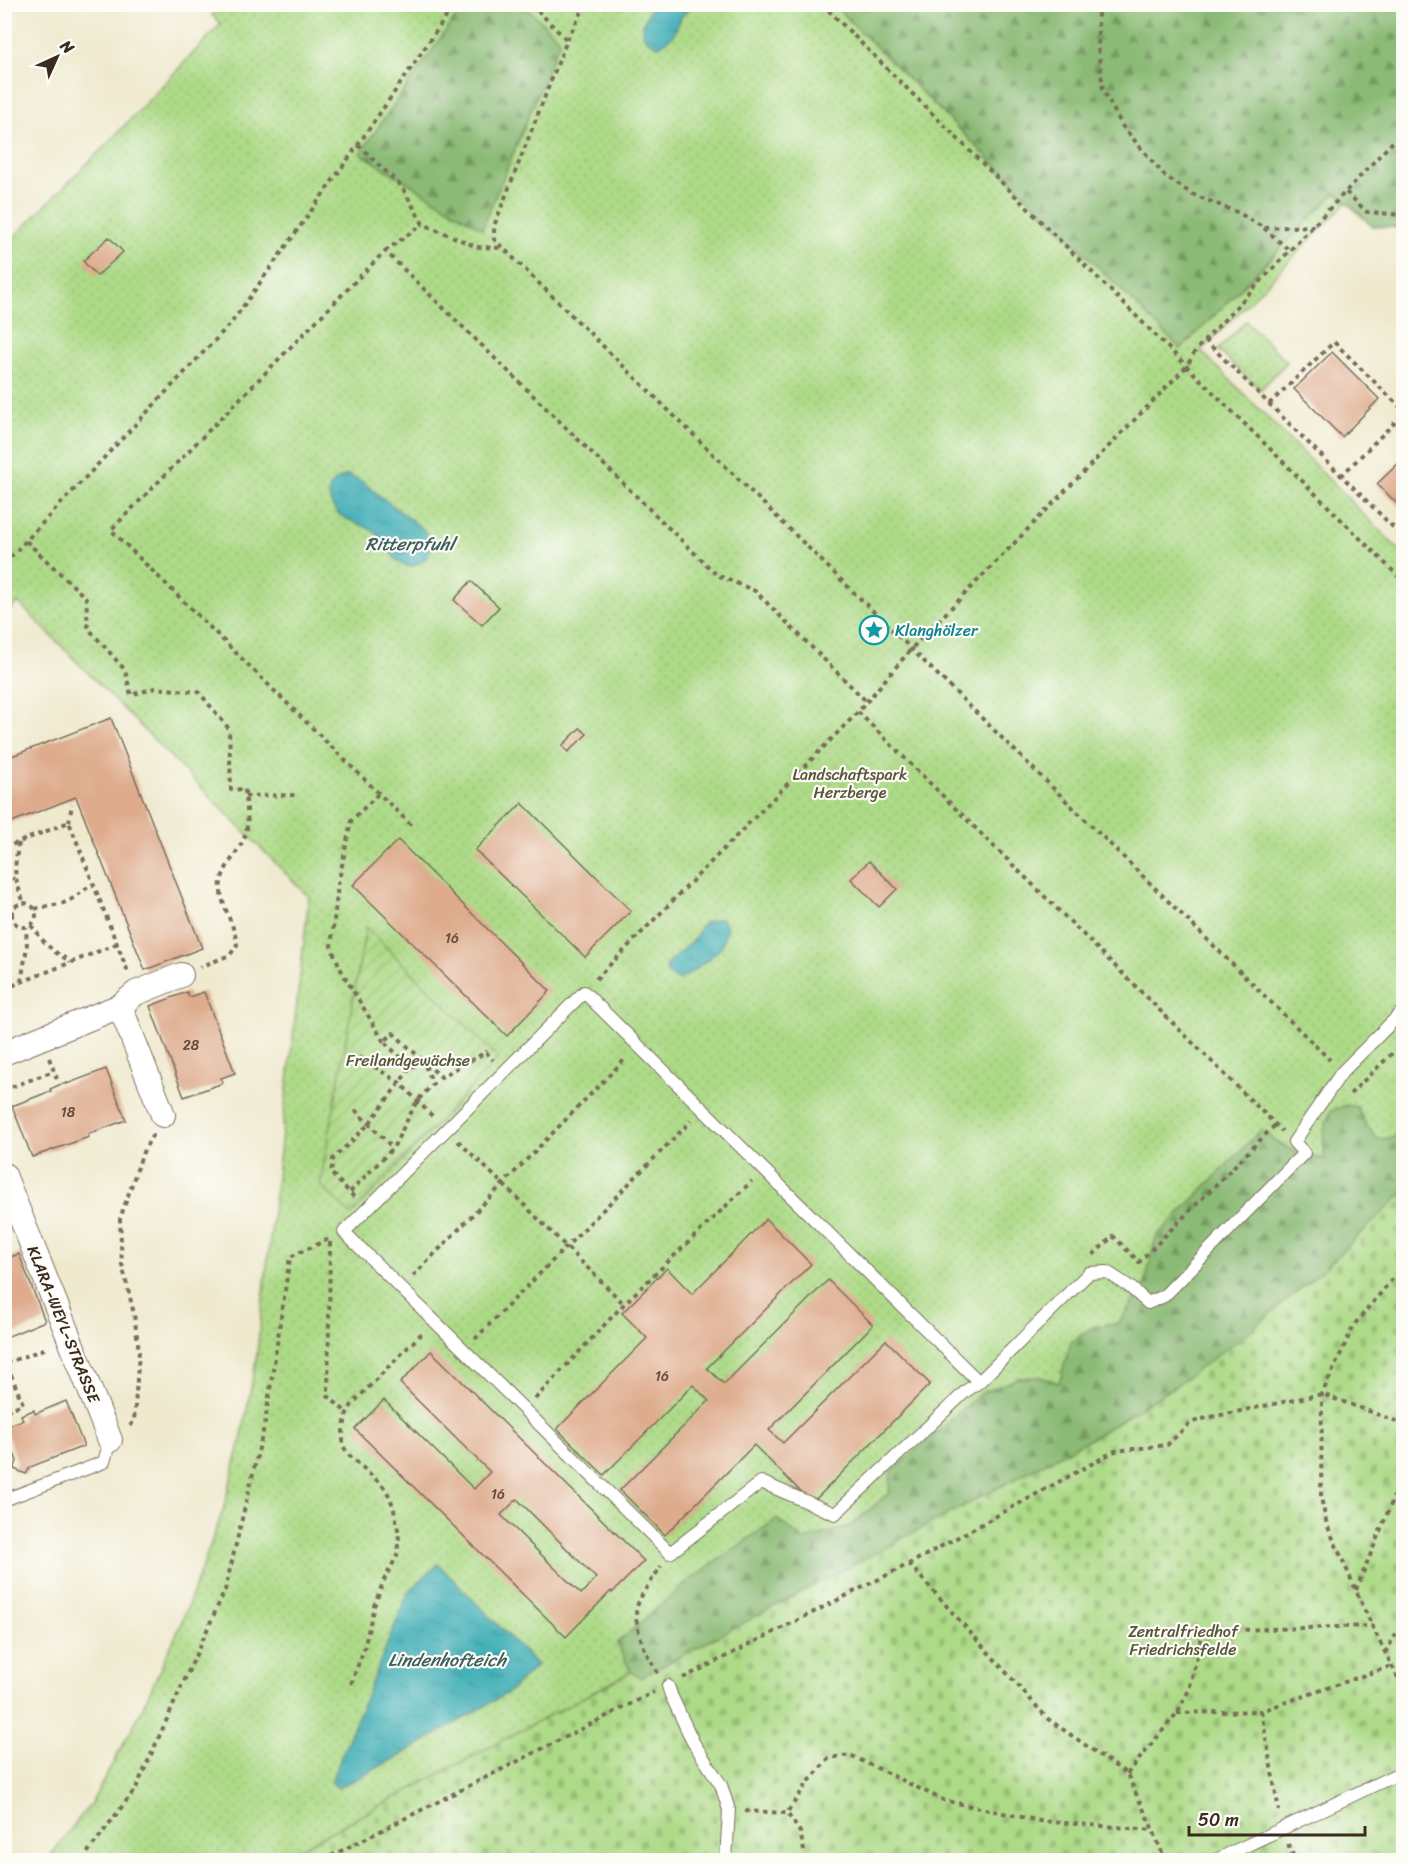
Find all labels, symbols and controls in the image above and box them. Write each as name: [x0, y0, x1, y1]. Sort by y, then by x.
north arrow: [27, 27, 87, 87]
text: N: [52, 32, 82, 62]
water label: Ritterpfuhl: [366, 528, 458, 560]
place icon: Klanghölzer: [858, 614, 890, 646]
place label: Klanghölzer: [895, 616, 979, 645]
park label: Landschaftspark Herzberge: [792, 760, 908, 807]
house number: 16: [445, 926, 459, 951]
house number: 28: [183, 1033, 200, 1058]
park label: Freilandgewächse: [346, 1046, 470, 1075]
house number: 18: [61, 1100, 76, 1125]
street label: KLARA-WEYL-STRASSE: [19, 1241, 109, 1408]
house number: 16: [655, 1364, 669, 1389]
house number: 16: [491, 1482, 505, 1507]
park label: Zentralfriedhof Friedrichsfelde: [1128, 1617, 1240, 1664]
water label: Lindenhofteich: [388, 1644, 507, 1676]
scale bar: [1189, 1799, 1364, 1837]
text: 50 m: [1198, 1804, 1239, 1836]

